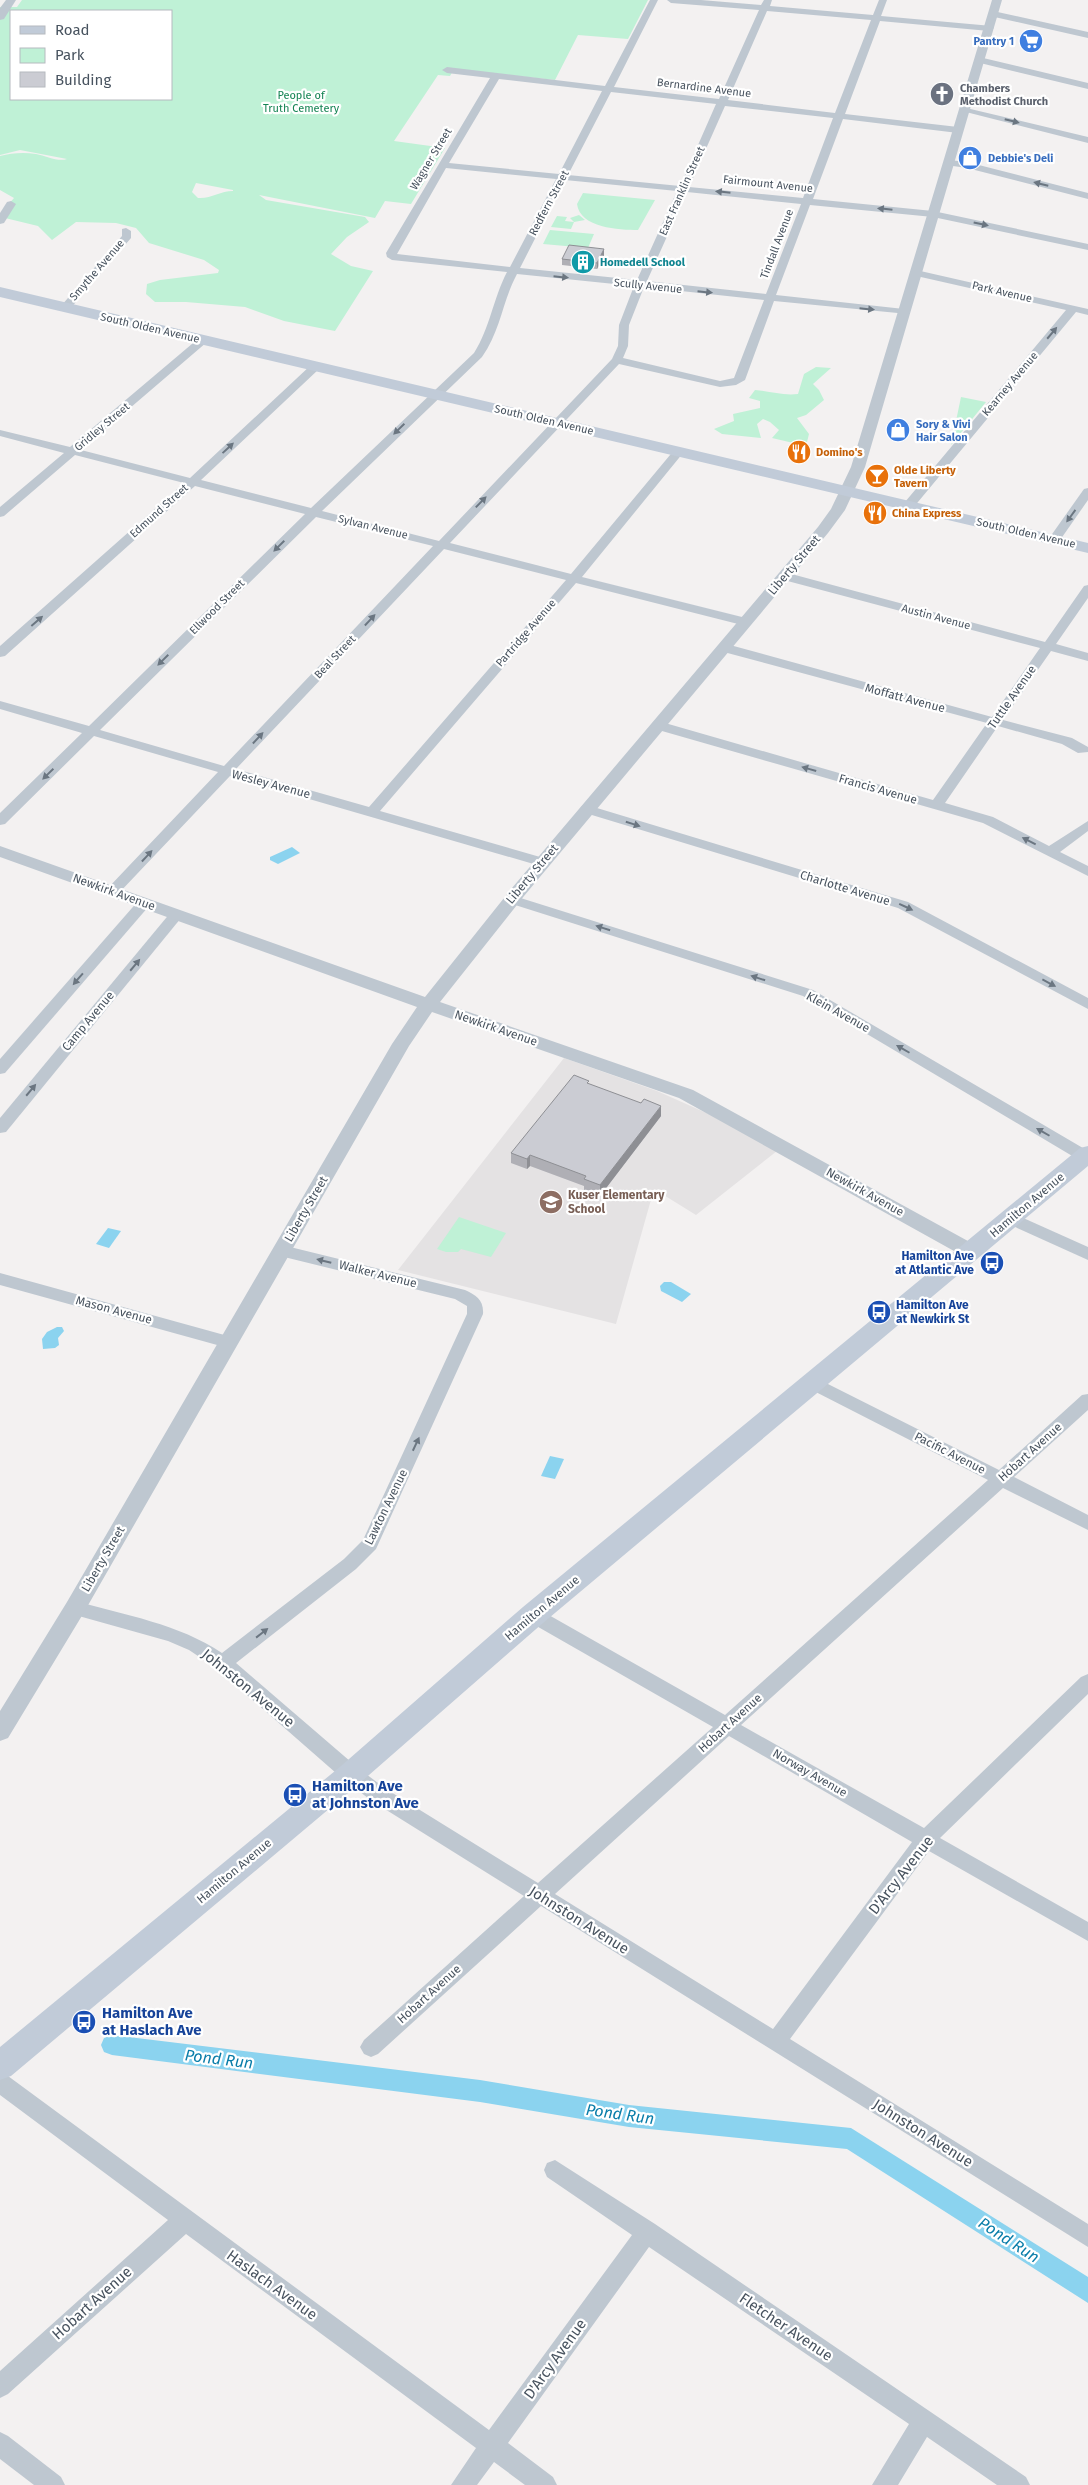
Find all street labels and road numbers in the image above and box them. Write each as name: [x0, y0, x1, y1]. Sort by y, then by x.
street label: Bernardine Avenue: [656, 76, 752, 100]
street label: Wagner Street: [407, 126, 455, 192]
street label: East Franklin Street: [657, 144, 707, 238]
street label: Redfern Street: [526, 168, 572, 238]
street label: Fairmount Avenue: [722, 173, 814, 195]
street label: Tindall Avenue: [758, 207, 796, 281]
street label: Smythe Avenue: [67, 237, 127, 303]
street label: Scully Avenue: [613, 276, 683, 296]
street label: Park Avenue: [971, 279, 1033, 305]
street label: South Olden Avenue: [99, 310, 201, 346]
street label: Kearney Avenue: [979, 349, 1041, 419]
street label: Gridley Street: [72, 400, 132, 454]
street label: South Olden Avenue: [493, 402, 595, 438]
street label: Edmund Street: [127, 481, 191, 541]
street label: Sylvan Avenue: [337, 512, 409, 542]
street label: South Olden Avenue: [975, 515, 1077, 551]
street label: Liberty Street: [765, 532, 823, 598]
street label: Ellwood Street: [187, 577, 247, 637]
street label: Partridge Avenue: [493, 597, 559, 669]
street label: Austin Avenue: [900, 602, 972, 632]
street label: Beal Street: [312, 633, 358, 681]
street label: Tuttle Avenue: [985, 663, 1039, 731]
street label: Moffatt Avenue: [863, 681, 947, 715]
street label: Wesley Avenue: [230, 767, 312, 801]
street label: Francis Avenue: [837, 771, 919, 807]
street label: Liberty Street: [503, 841, 561, 907]
street label: Charlotte Avenue: [798, 868, 892, 908]
street label: Newkirk Avenue: [71, 871, 157, 913]
street label: Camp Avenue: [59, 988, 117, 1054]
street label: Klein Avenue: [804, 989, 872, 1035]
street label: Newkirk Avenue: [453, 1007, 539, 1049]
street label: Newkirk Avenue: [824, 1165, 906, 1219]
street label: Hamilton Avenue: [987, 1170, 1067, 1240]
street label: Liberty Street: [282, 1173, 331, 1244]
street label: Walker Avenue: [338, 1258, 418, 1290]
street label: Mason Avenue: [74, 1293, 154, 1327]
street label: Hobart Avenue: [995, 1420, 1065, 1484]
street label: Pacific Avenue: [912, 1429, 988, 1477]
street label: Lawton Avenue: [362, 1467, 410, 1547]
street label: Liberty Street: [79, 1523, 128, 1594]
street label: Hamilton Avenue: [502, 1573, 582, 1643]
street label: Johnston Avenue: [198, 1645, 298, 1731]
street label: Hobart Avenue: [695, 1691, 765, 1755]
street label: Norway Avenue: [770, 1746, 850, 1800]
street label: D'Arcy Avenue: [865, 1832, 937, 1918]
street label: Hamilton Avenue: [194, 1836, 274, 1906]
street label: Johnston Avenue: [526, 1882, 632, 1958]
street label: Hobart Avenue: [394, 1962, 464, 2026]
street label: Johnston Avenue: [870, 2095, 976, 2171]
street label: Haslach Avenue: [223, 2246, 321, 2324]
street label: Hobart Avenue: [49, 2263, 135, 2343]
street label: Fletcher Avenue: [736, 2289, 836, 2365]
street label: D'Arcy Avenue: [520, 2315, 590, 2403]

